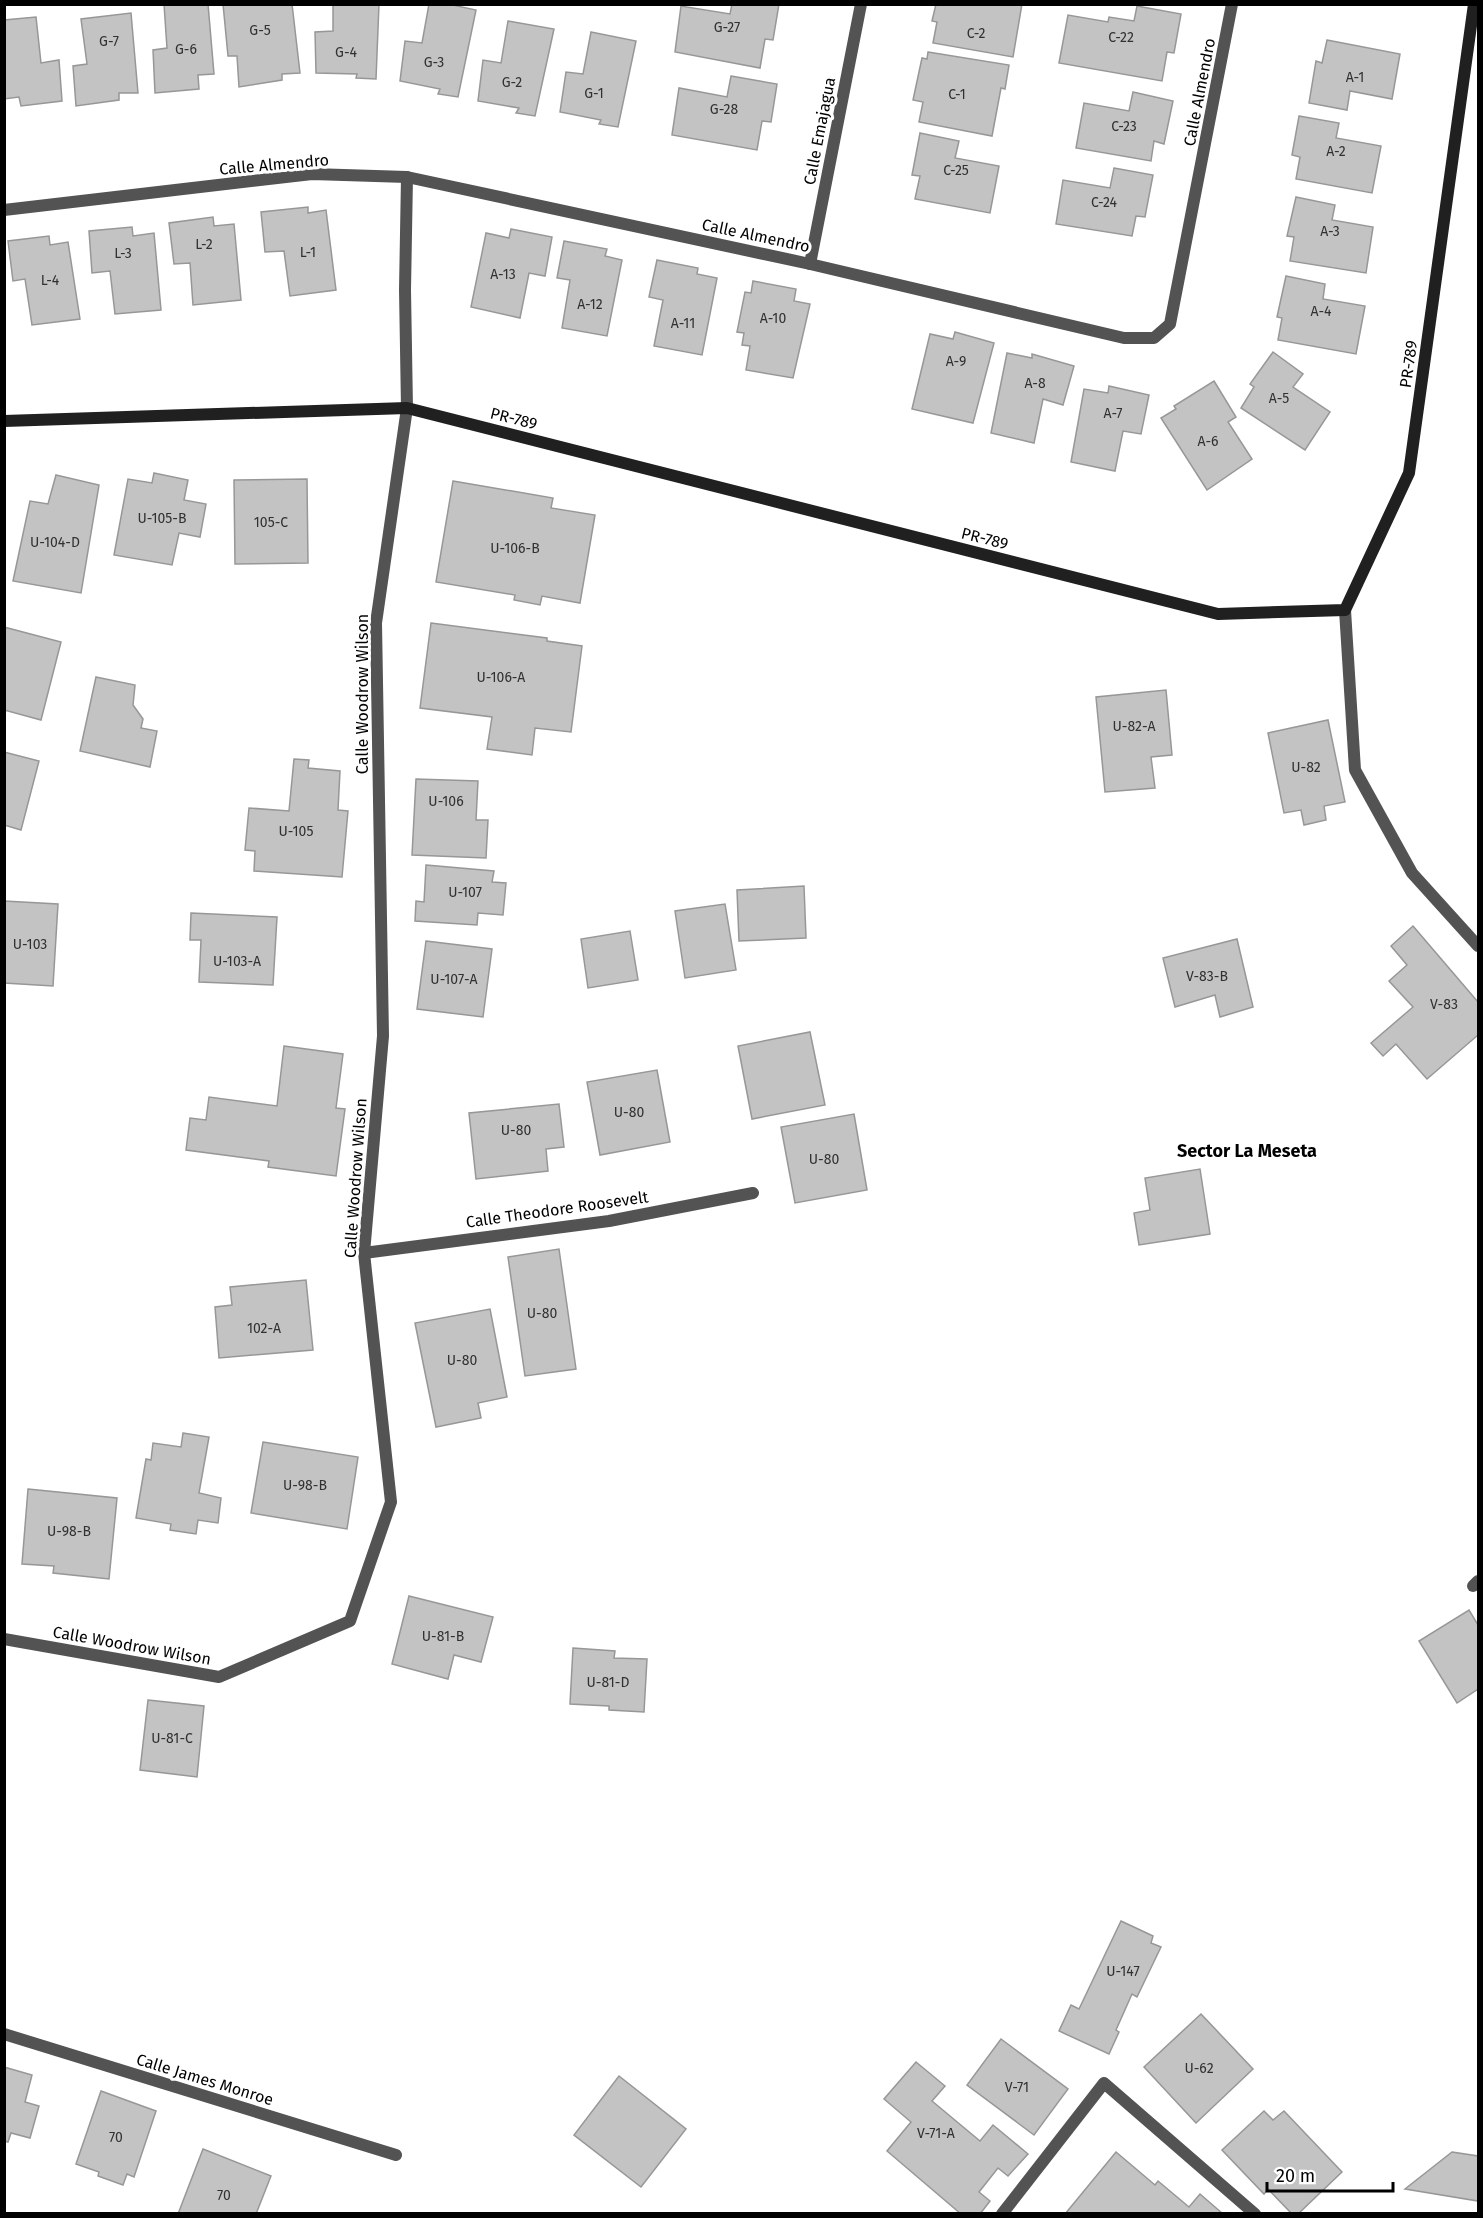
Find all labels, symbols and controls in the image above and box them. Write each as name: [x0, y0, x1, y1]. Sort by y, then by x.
house number: G-27: [714, 19, 740, 36]
house number: G-5: [249, 22, 271, 39]
house number: C-2: [967, 25, 985, 42]
house number: C-22: [1108, 29, 1134, 46]
house number: G-7: [99, 33, 119, 50]
street label: Calle Almendro: [1180, 36, 1219, 148]
house number: G-6: [175, 41, 197, 58]
house number: G-4: [335, 44, 357, 61]
house number: G-3: [424, 54, 444, 71]
house number: A-1: [1346, 69, 1364, 86]
house number: G-2: [502, 74, 522, 91]
street label: Calle Emajagua: [800, 76, 839, 187]
house number: G-1: [584, 85, 604, 102]
house number: C-1: [948, 86, 966, 103]
house number: G-28: [710, 101, 738, 118]
house number: C-23: [1111, 118, 1137, 135]
house number: A-2: [1326, 143, 1346, 160]
street label: Calle Almendro: [218, 150, 330, 179]
house number: C-25: [943, 162, 969, 179]
house number: C-24: [1091, 194, 1117, 211]
street label: Calle Almendro: [700, 215, 812, 256]
house number: A-3: [1320, 223, 1340, 240]
house number: L-2: [195, 236, 213, 253]
house number: L-1: [300, 244, 316, 261]
house number: L-3: [114, 245, 132, 262]
house number: A-13: [490, 266, 516, 283]
house number: L-4: [41, 272, 60, 289]
house number: A-12: [577, 296, 603, 313]
house number: A-4: [1311, 303, 1332, 320]
house number: A-10: [760, 310, 786, 327]
house number: A-11: [671, 315, 695, 332]
street label: PR-789: [1396, 339, 1421, 389]
house number: A-9: [946, 353, 966, 370]
house number: A-8: [1024, 375, 1046, 392]
house number: A-5: [1269, 390, 1289, 407]
street label: PR-789: [488, 403, 539, 433]
house number: A-7: [1104, 405, 1122, 422]
house number: A-6: [1198, 433, 1219, 450]
house number: U-105-B: [138, 510, 186, 527]
house number: 105-C: [254, 514, 288, 531]
street label: PR-789: [959, 523, 1010, 553]
house number: U-104-D: [30, 534, 80, 551]
house number: U-106-B: [490, 540, 540, 557]
street label: Calle Woodrow Wilson: [353, 614, 372, 774]
house number: U-106-A: [477, 669, 525, 686]
house number: U-82-A: [1113, 718, 1155, 735]
house number: U-82: [1291, 759, 1321, 776]
house number: U-106: [428, 793, 464, 810]
house number: U-105: [279, 823, 313, 840]
house number: U-107: [448, 884, 482, 901]
house number: U-103: [13, 936, 47, 953]
house number: U-103-A: [213, 953, 261, 970]
house number: V-83-B: [1186, 968, 1228, 985]
house number: U-107-A: [430, 971, 478, 988]
house number: V-83: [1430, 996, 1458, 1013]
street label: Calle Woodrow Wilson: [340, 1097, 371, 1259]
house number: U-80: [614, 1104, 644, 1121]
house number: U-80: [501, 1122, 531, 1139]
district label: Sector La Meseta: [1177, 1140, 1317, 1162]
house number: U-80: [809, 1151, 839, 1168]
street label: Calle Theodore Roosevelt: [465, 1187, 650, 1232]
house number: U-80: [527, 1305, 557, 1322]
house number: 102-A: [247, 1320, 281, 1337]
house number: U-80: [447, 1352, 477, 1369]
house number: U-98-B: [283, 1477, 327, 1494]
house number: U-98-B: [47, 1523, 91, 1540]
street label: Calle Woodrow Wilson: [51, 1622, 212, 1669]
house number: U-81-B: [422, 1628, 464, 1645]
house number: U-81-D: [587, 1674, 629, 1691]
house number: U-81-C: [151, 1730, 193, 1747]
house number: U-147: [1106, 1963, 1140, 1980]
street label: Calle James Monroe: [134, 2050, 276, 2109]
house number: U-62: [1184, 2060, 1214, 2077]
house number: V-71: [1005, 2079, 1029, 2096]
house number: V-71-A: [917, 2125, 955, 2142]
house number: 70: [109, 2129, 123, 2146]
scale bar: [1267, 2155, 1393, 2193]
text: 20 m: [1276, 2165, 1315, 2187]
house number: 70: [217, 2187, 231, 2204]

